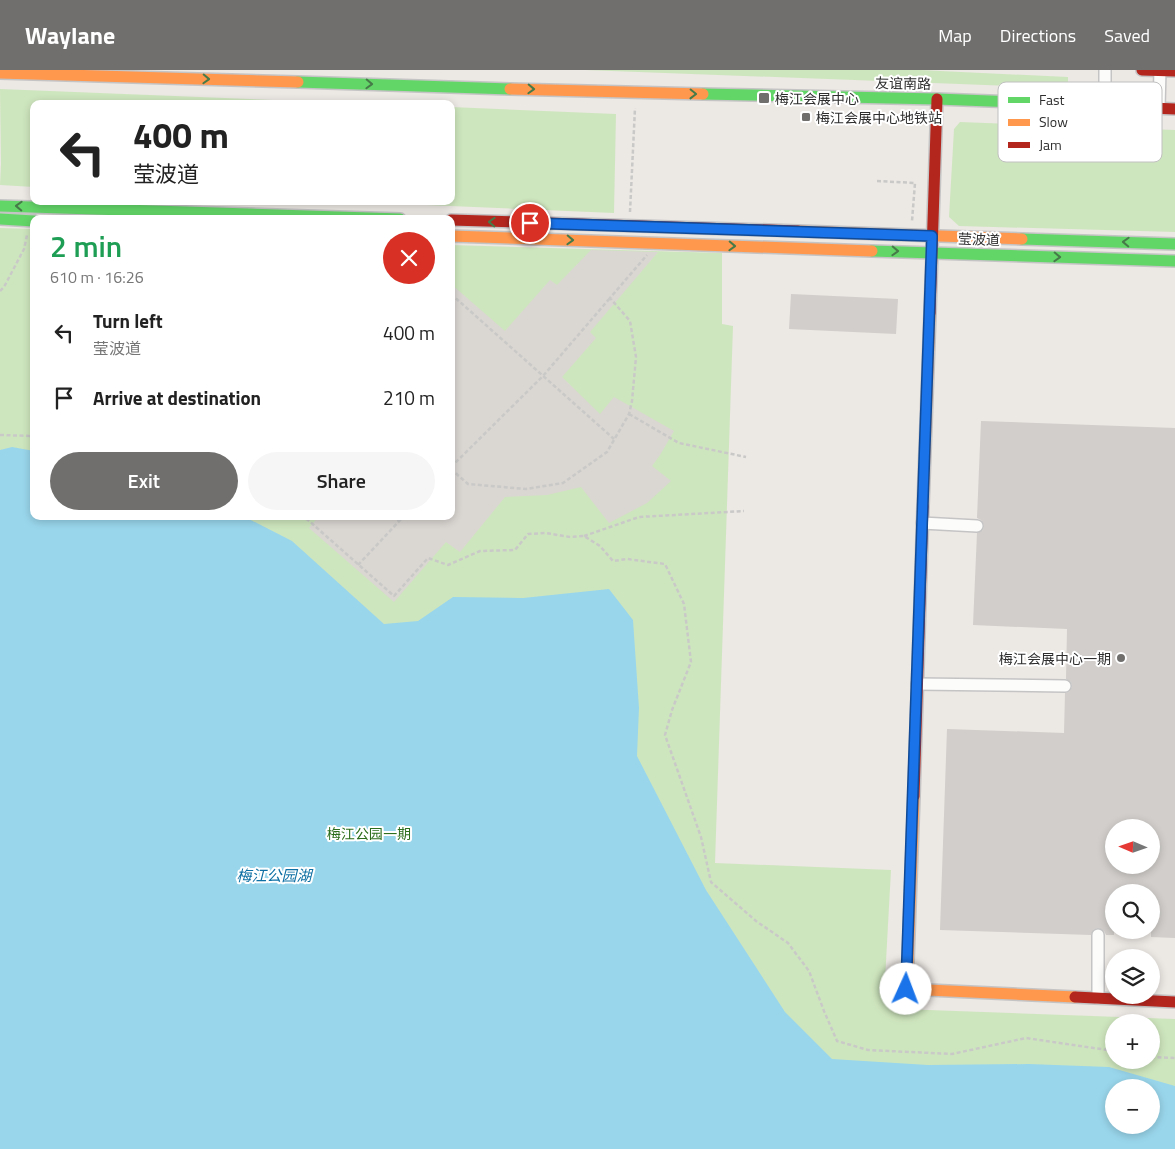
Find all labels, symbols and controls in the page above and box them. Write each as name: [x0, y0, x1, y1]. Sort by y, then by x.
text: Waylane: [25, 17, 115, 53]
text: Map: [938, 22, 972, 49]
text: Directions: [1000, 22, 1076, 49]
text: Saved: [1104, 22, 1150, 49]
street label: 友谊南路: [875, 72, 931, 94]
one-way arrow: [202, 74, 210, 85]
one-way arrow: [365, 79, 373, 90]
legend: [998, 82, 1162, 162]
one-way arrow: [527, 84, 535, 95]
place label: 梅江会展中心: [775, 88, 859, 109]
one-way arrow: [690, 89, 698, 99]
text: Fast: [1039, 89, 1064, 110]
marker: 梅江会展中心: [757, 91, 771, 105]
place label: 梅江会展中心地铁站: [816, 107, 942, 128]
text: 400 m: [133, 108, 229, 162]
marker: 梅江会展中心地铁站: [800, 111, 812, 123]
text: Slow: [1039, 111, 1068, 132]
icon: left: [50, 120, 115, 185]
text: Jam: [1039, 134, 1062, 155]
text: 莹波道: [133, 157, 199, 191]
one-way arrow: [14, 201, 22, 212]
pin: [509, 202, 551, 244]
icon: arrive: [516, 209, 544, 237]
one-way arrow: [487, 216, 495, 227]
text: 2 min: [50, 223, 122, 269]
street label: 莹波道: [958, 228, 1000, 250]
button: close: [383, 232, 435, 284]
one-way arrow: [566, 234, 574, 245]
one-way arrow: [1122, 237, 1130, 248]
one-way arrow: [729, 240, 737, 251]
one-way arrow: [891, 246, 899, 257]
one-way arrow: [1054, 252, 1061, 262]
text: 610 m · 16:26: [50, 265, 144, 289]
text: Turn left: [93, 306, 163, 335]
text: 400 m: [383, 318, 435, 347]
icon: left: [50, 319, 78, 347]
text: 莹波道: [93, 336, 141, 360]
text: Arrive at destination: [93, 383, 261, 412]
text: 210 m: [383, 383, 435, 412]
icon: arrive: [50, 384, 78, 412]
button: Exit: [50, 452, 238, 510]
button: Share: [248, 452, 435, 510]
place label: 梅江会展中心一期: [999, 648, 1111, 669]
marker: 梅江会展中心一期: [1115, 652, 1127, 664]
north arrow: [1105, 819, 1160, 874]
map controls: [1105, 819, 1160, 1134]
park label: 梅江公园一期: [327, 823, 411, 844]
water label: 梅江公园湖: [236, 864, 313, 887]
button: search: [1105, 884, 1160, 939]
button: layers: [1105, 949, 1160, 1004]
position arrow: [879, 962, 931, 1014]
button: +: [1105, 1014, 1160, 1069]
button: −: [1105, 1079, 1160, 1134]

